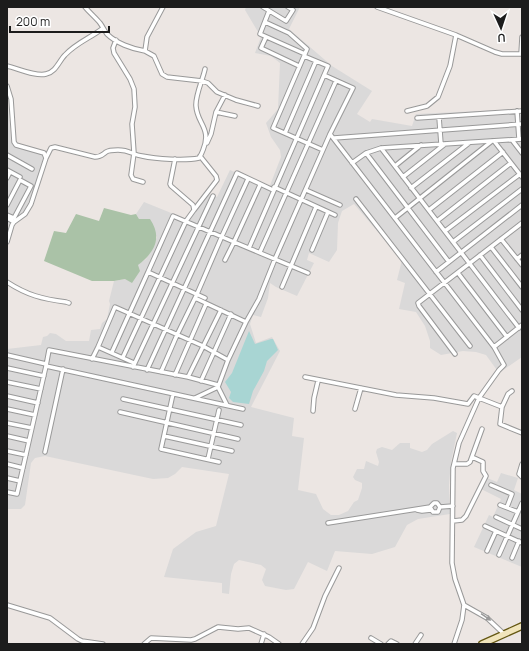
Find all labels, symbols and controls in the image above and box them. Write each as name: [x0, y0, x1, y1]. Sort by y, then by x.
scale bar: [10, 8, 109, 34]
north arrow: [481, 8, 521, 48]
text: 200 m: [16, 13, 50, 30]
text: U: [497, 31, 506, 46]
one-way arrow: [480, 614, 491, 621]

